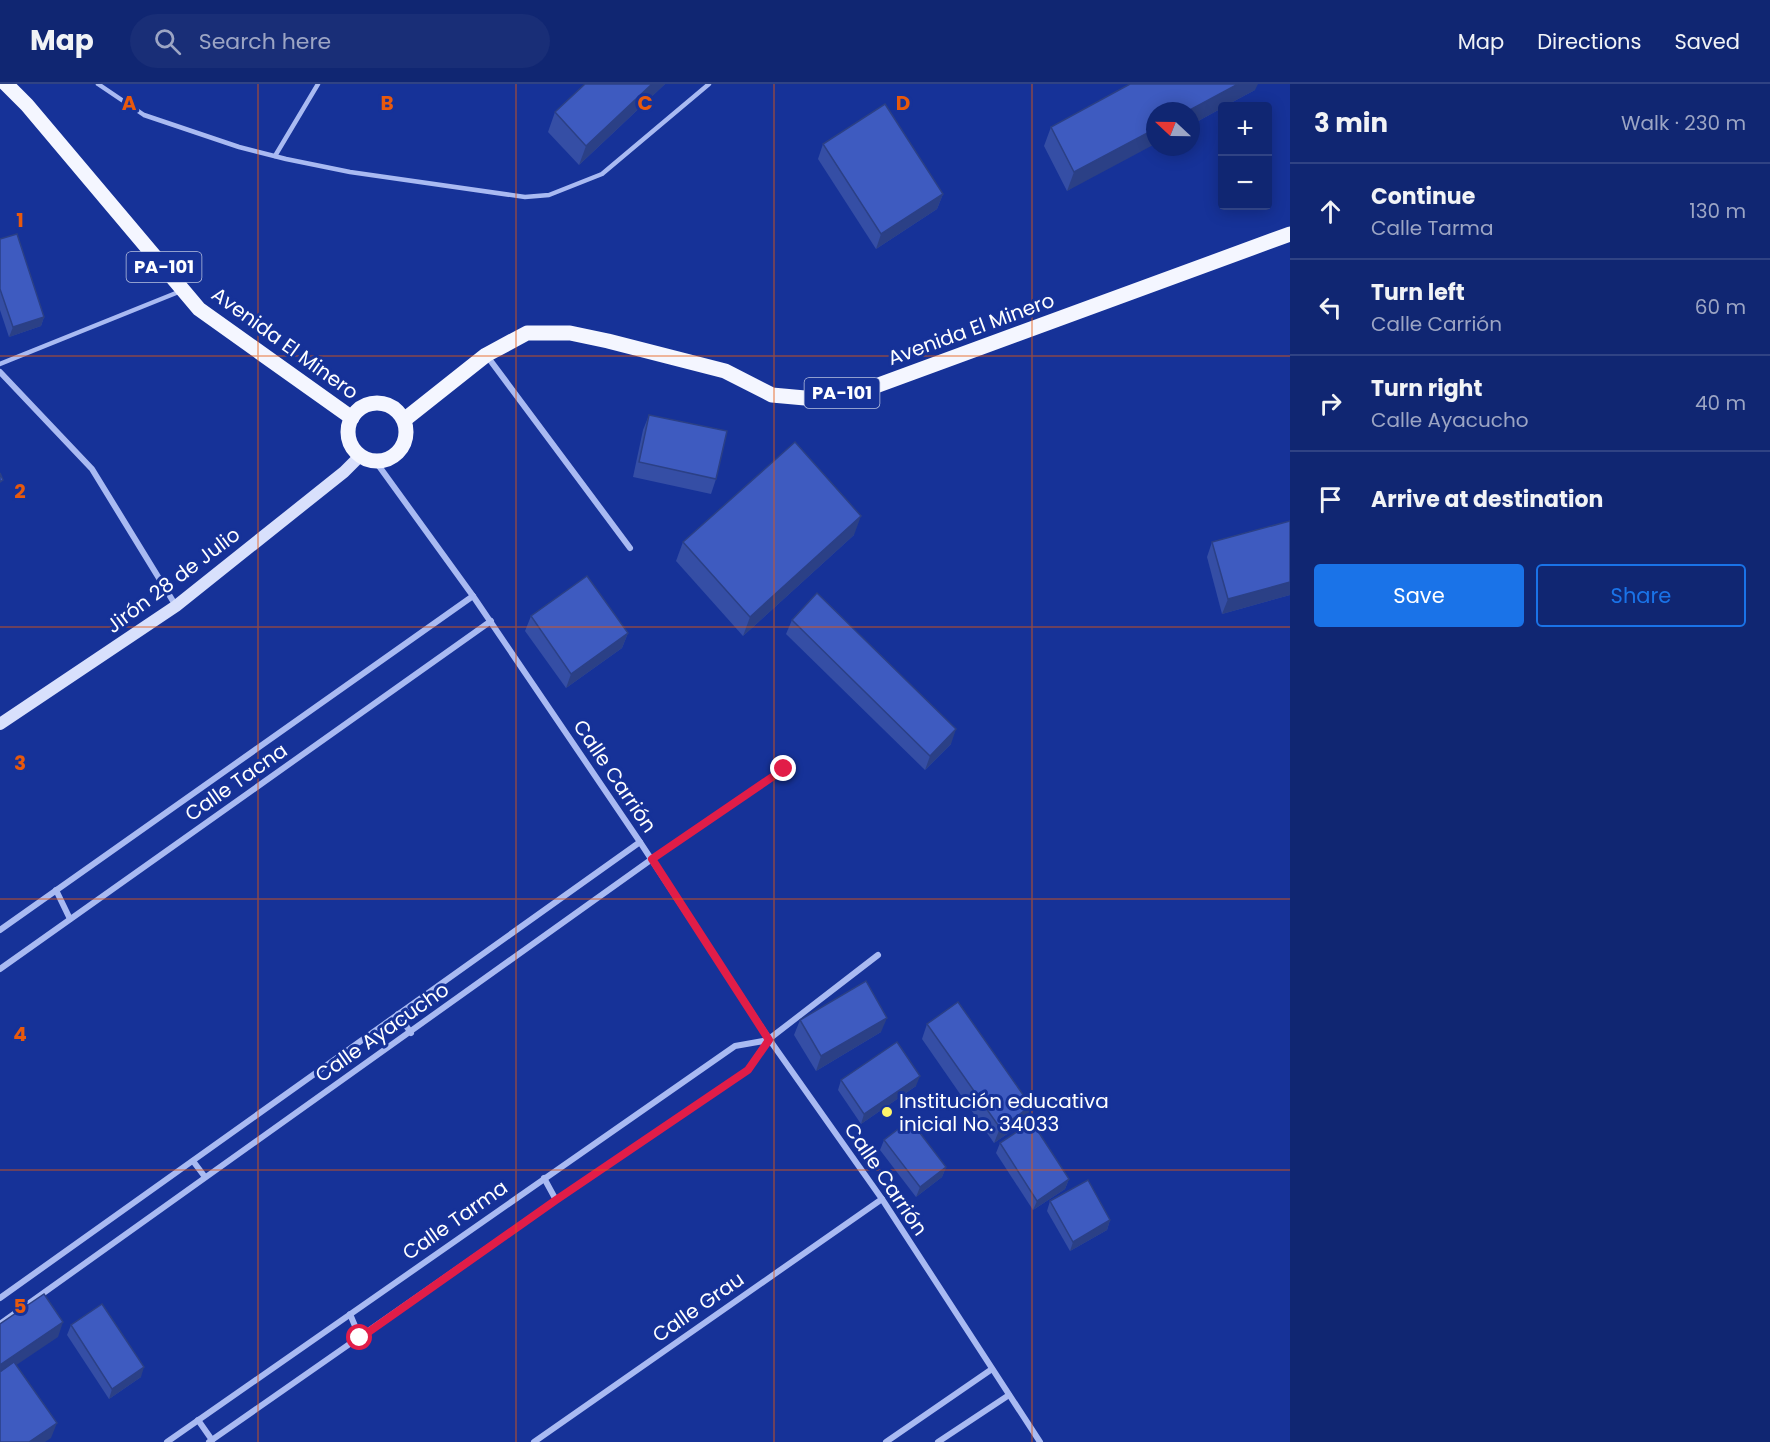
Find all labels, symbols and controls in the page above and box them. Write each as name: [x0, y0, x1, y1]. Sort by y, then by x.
search box: [130, 14, 550, 68]
text: Map: [30, 21, 94, 60]
icon: search: [151, 25, 184, 58]
text: Search here: [199, 26, 331, 57]
text: Map: [1458, 27, 1504, 56]
text: Directions: [1537, 27, 1641, 56]
text: Saved: [1674, 27, 1740, 56]
text: A: [122, 89, 137, 117]
text: B: [380, 89, 394, 117]
text: C: [637, 89, 653, 117]
text: D: [896, 89, 910, 117]
north arrow: [1146, 102, 1200, 156]
map controls: [1218, 102, 1272, 210]
button: +: [1218, 102, 1272, 156]
text: 3 min: [1314, 105, 1388, 141]
text: Walk · 230 m: [1621, 109, 1746, 137]
button: −: [1218, 156, 1272, 210]
text: Continue: [1371, 181, 1475, 212]
icon: ahead: [1314, 195, 1347, 228]
text: 130 m: [1689, 197, 1746, 225]
text: 1: [16, 206, 24, 234]
text: Calle Tarma: [1371, 214, 1493, 242]
road number: PA-101: [126, 252, 201, 282]
text: Turn left: [1371, 277, 1465, 308]
street label: Avenida El Minero: [206, 280, 364, 406]
street label: Avenida El Minero: [884, 286, 1058, 372]
icon: left: [1314, 291, 1347, 324]
text: 60 m: [1695, 293, 1746, 321]
text: Calle Carrión: [1371, 310, 1502, 338]
text: Turn right: [1371, 373, 1482, 404]
road number: PA-101: [804, 378, 880, 408]
icon: right: [1314, 387, 1347, 420]
text: 40 m: [1695, 389, 1746, 417]
text: Calle Ayacucho: [1371, 406, 1528, 434]
text: 2: [14, 477, 26, 505]
icon: arrive: [1314, 483, 1347, 516]
text: Arrive at destination: [1371, 484, 1603, 515]
street label: Jirón 28 de Julio: [100, 520, 246, 640]
button: Save: [1314, 564, 1524, 627]
button: Share: [1536, 564, 1746, 627]
street label: Calle Carrión: [567, 714, 663, 838]
street label: Calle Tacna: [179, 736, 293, 828]
text: 3: [14, 749, 26, 777]
route end: [770, 755, 796, 781]
street label: Calle Ayacucho: [309, 975, 455, 1089]
text: 4: [13, 1020, 27, 1048]
place label: Institución educativa inicial No. 34033: [899, 1087, 1109, 1138]
marker: Institución educativa inicial No. 34033: [880, 1105, 894, 1119]
street label: Calle Carrión: [838, 1117, 934, 1241]
street label: Calle Tarma: [397, 1173, 513, 1267]
street label: Calle Grau: [647, 1265, 749, 1349]
text: 5: [14, 1292, 27, 1320]
route start: [346, 1324, 372, 1350]

